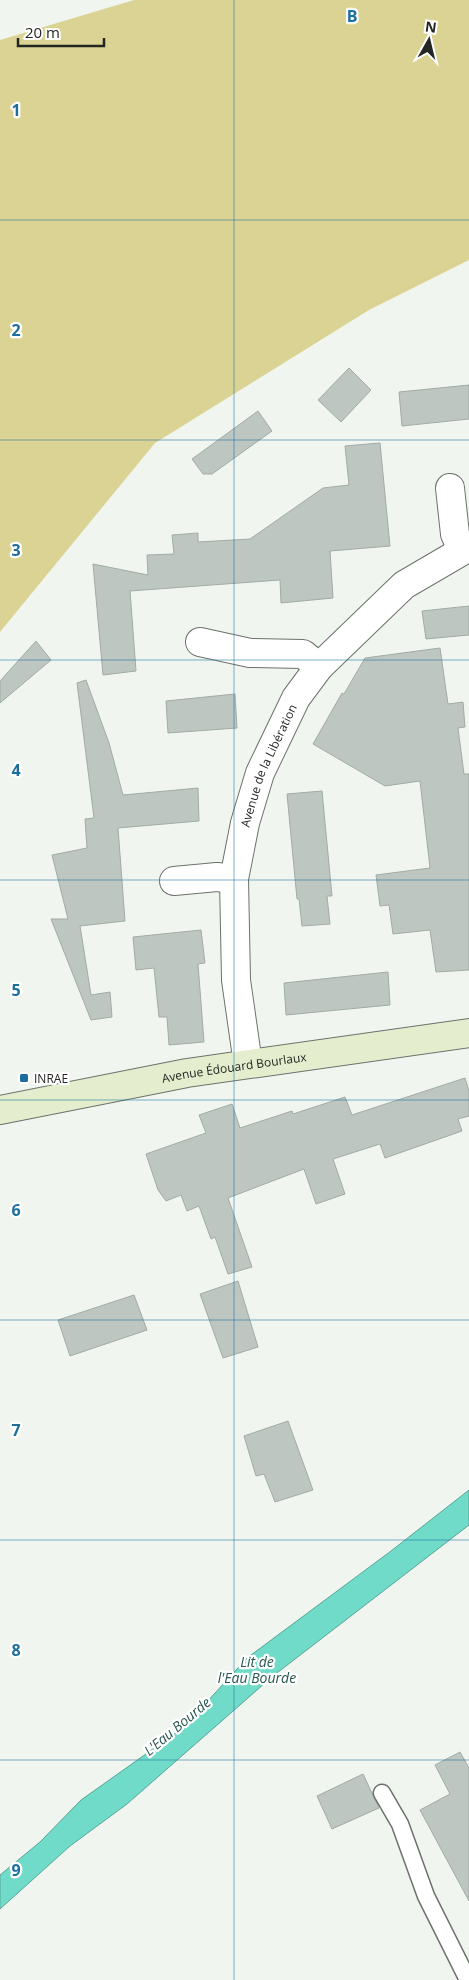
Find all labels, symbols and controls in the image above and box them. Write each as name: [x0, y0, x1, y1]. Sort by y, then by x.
text: B: [347, 5, 357, 27]
scale bar: [18, 15, 104, 47]
north arrow: [404, 15, 454, 65]
text: N: [424, 16, 438, 37]
text: 20 m: [25, 22, 60, 42]
text: 1: [11, 99, 21, 121]
text: 2: [11, 319, 21, 341]
text: 3: [11, 539, 21, 561]
street label: Avenue de la Libération: [236, 701, 300, 828]
text: 4: [11, 759, 21, 781]
text: 5: [11, 979, 21, 1001]
street label: Avenue Édouard Bourlaux: [160, 1048, 308, 1086]
place label: INRAE: [34, 1070, 68, 1087]
marker: INRAE: [18, 1072, 30, 1084]
text: 6: [11, 1199, 21, 1221]
text: 7: [11, 1419, 21, 1441]
text: 8: [11, 1639, 21, 1661]
water label: Lit de l'Eau Bourde: [218, 1652, 296, 1687]
water label: L'Eau Bourde: [140, 1693, 214, 1759]
text: 9: [11, 1859, 21, 1881]

